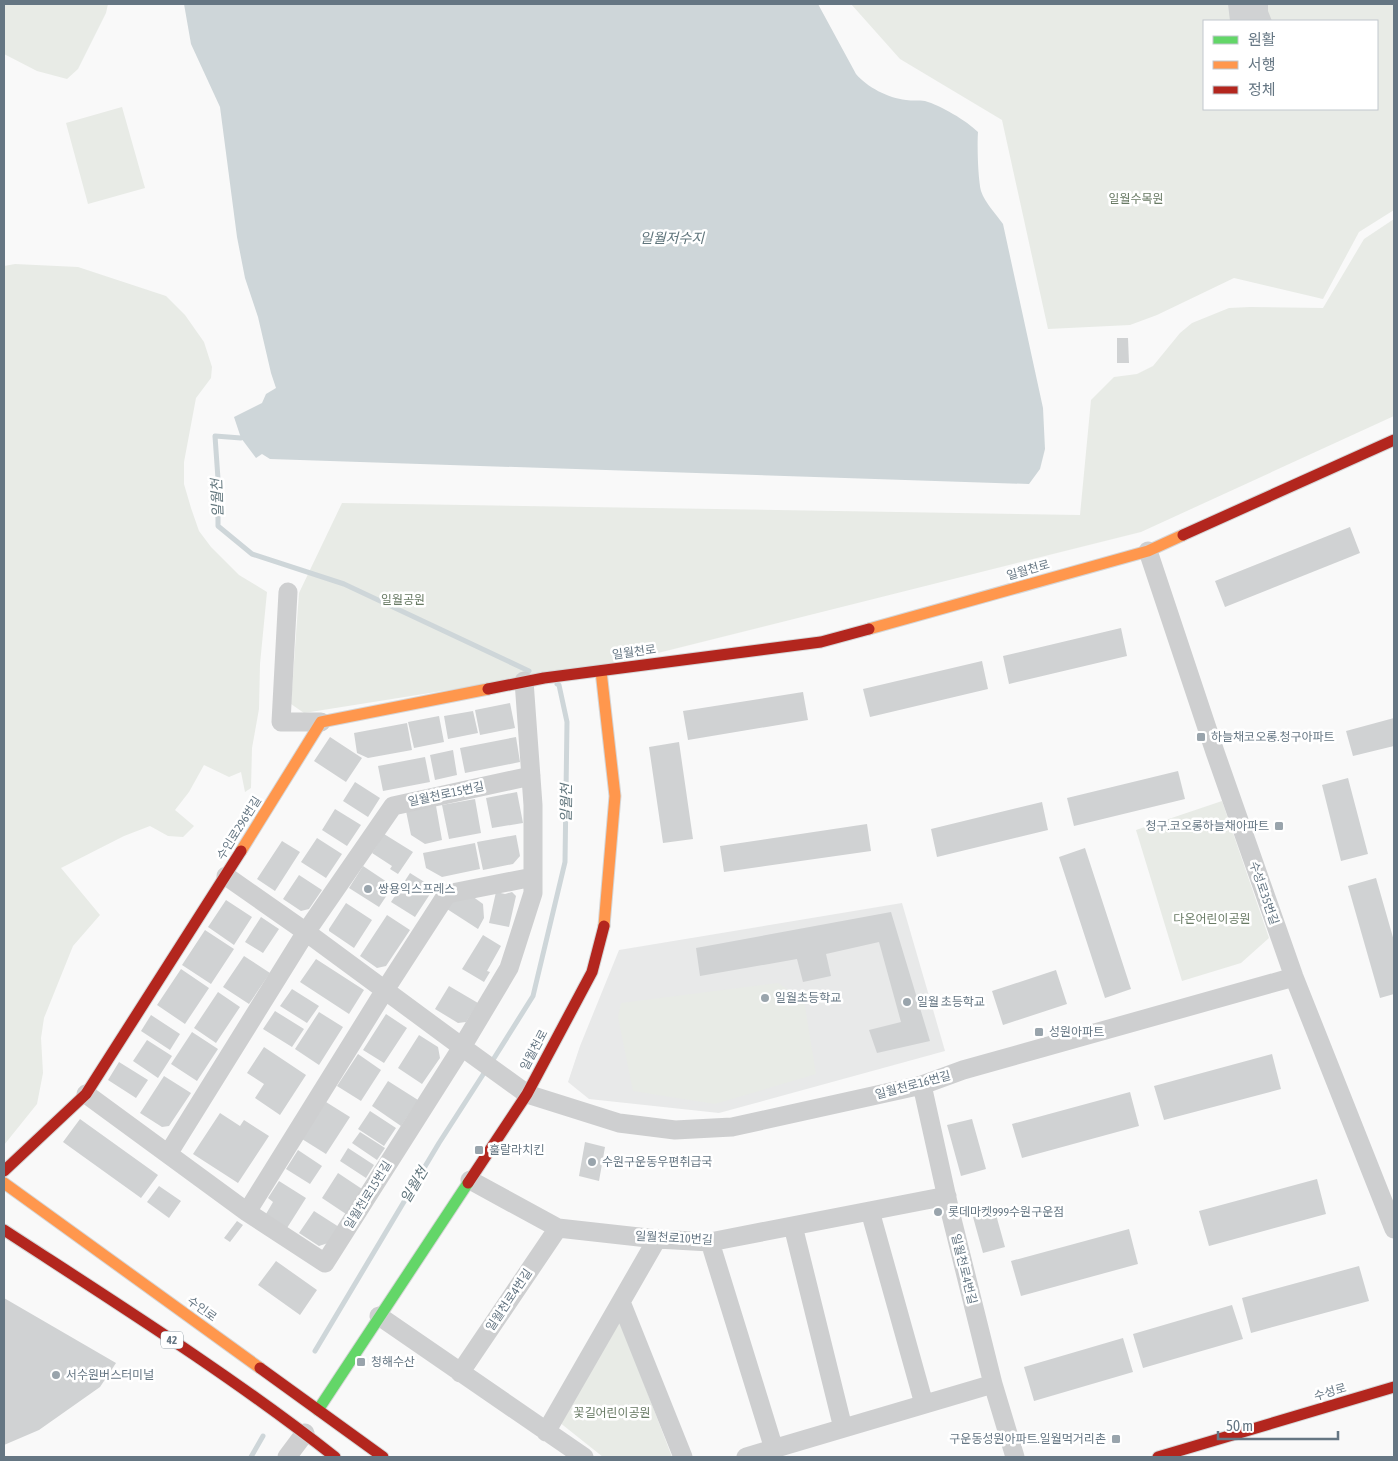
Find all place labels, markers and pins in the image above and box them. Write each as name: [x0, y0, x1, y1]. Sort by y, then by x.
place label: 하늘채코오롱.청구아파트: [1211, 730, 1335, 744]
marker: 하늘채코오롱.청구아파트: [1195, 731, 1207, 743]
place label: 청구.코오롱하늘채아파트: [1145, 819, 1269, 833]
marker: 청구.코오롱하늘채아파트: [1273, 820, 1285, 832]
place label: 쌍용익스프레스: [378, 882, 455, 896]
marker: 쌍용익스프레스: [362, 883, 374, 895]
place label: 일월초등학교: [775, 991, 841, 1005]
marker: 일월초등학교: [759, 992, 771, 1004]
place label: 일월 초등학교: [917, 995, 985, 1009]
marker: 일월 초등학교: [901, 996, 913, 1008]
place label: 성원아파트: [1049, 1025, 1104, 1039]
marker: 성원아파트: [1033, 1026, 1045, 1038]
place label: 훌랄라치킨: [489, 1143, 544, 1157]
marker: 훌랄라치킨: [473, 1144, 485, 1156]
place label: 수원구운동우편취급국: [602, 1155, 712, 1169]
marker: 수원구운동우편취급국: [586, 1156, 598, 1168]
place label: 롯데마켓999수원구운점: [948, 1205, 1064, 1219]
marker: 롯데마켓999수원구운점: [932, 1206, 944, 1218]
place label: 청해수산: [371, 1355, 415, 1369]
marker: 청해수산: [355, 1356, 367, 1368]
place label: 서수원버스터미널: [66, 1368, 154, 1382]
marker: 서수원버스터미널: [50, 1369, 62, 1381]
place label: 구운동성원아파트.일월먹거리촌: [949, 1432, 1106, 1446]
marker: 구운동성원아파트.일월먹거리촌: [1110, 1433, 1122, 1445]

